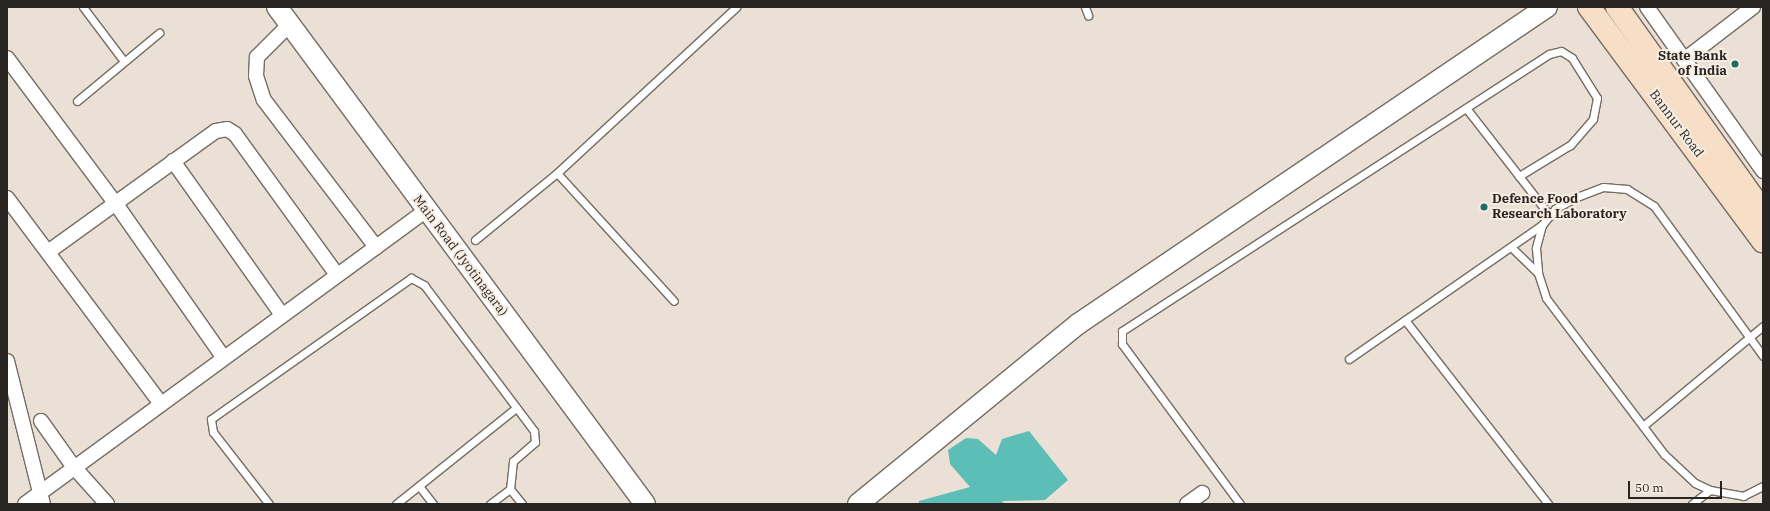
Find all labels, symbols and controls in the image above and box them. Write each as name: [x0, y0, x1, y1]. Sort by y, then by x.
place label: State Bank of India: [1658, 49, 1727, 80]
marker: State Bank of India: [1730, 59, 1740, 69]
street label: Bannur Road: [1646, 87, 1706, 161]
street label: Main Road (Jyotinagara): [409, 192, 511, 320]
place label: Defence Food Research Laboratory: [1492, 192, 1627, 223]
marker: Defence Food Research Laboratory: [1479, 202, 1489, 212]
scale bar: [1630, 473, 1724, 499]
text: 50 m: [1635, 480, 1664, 495]

